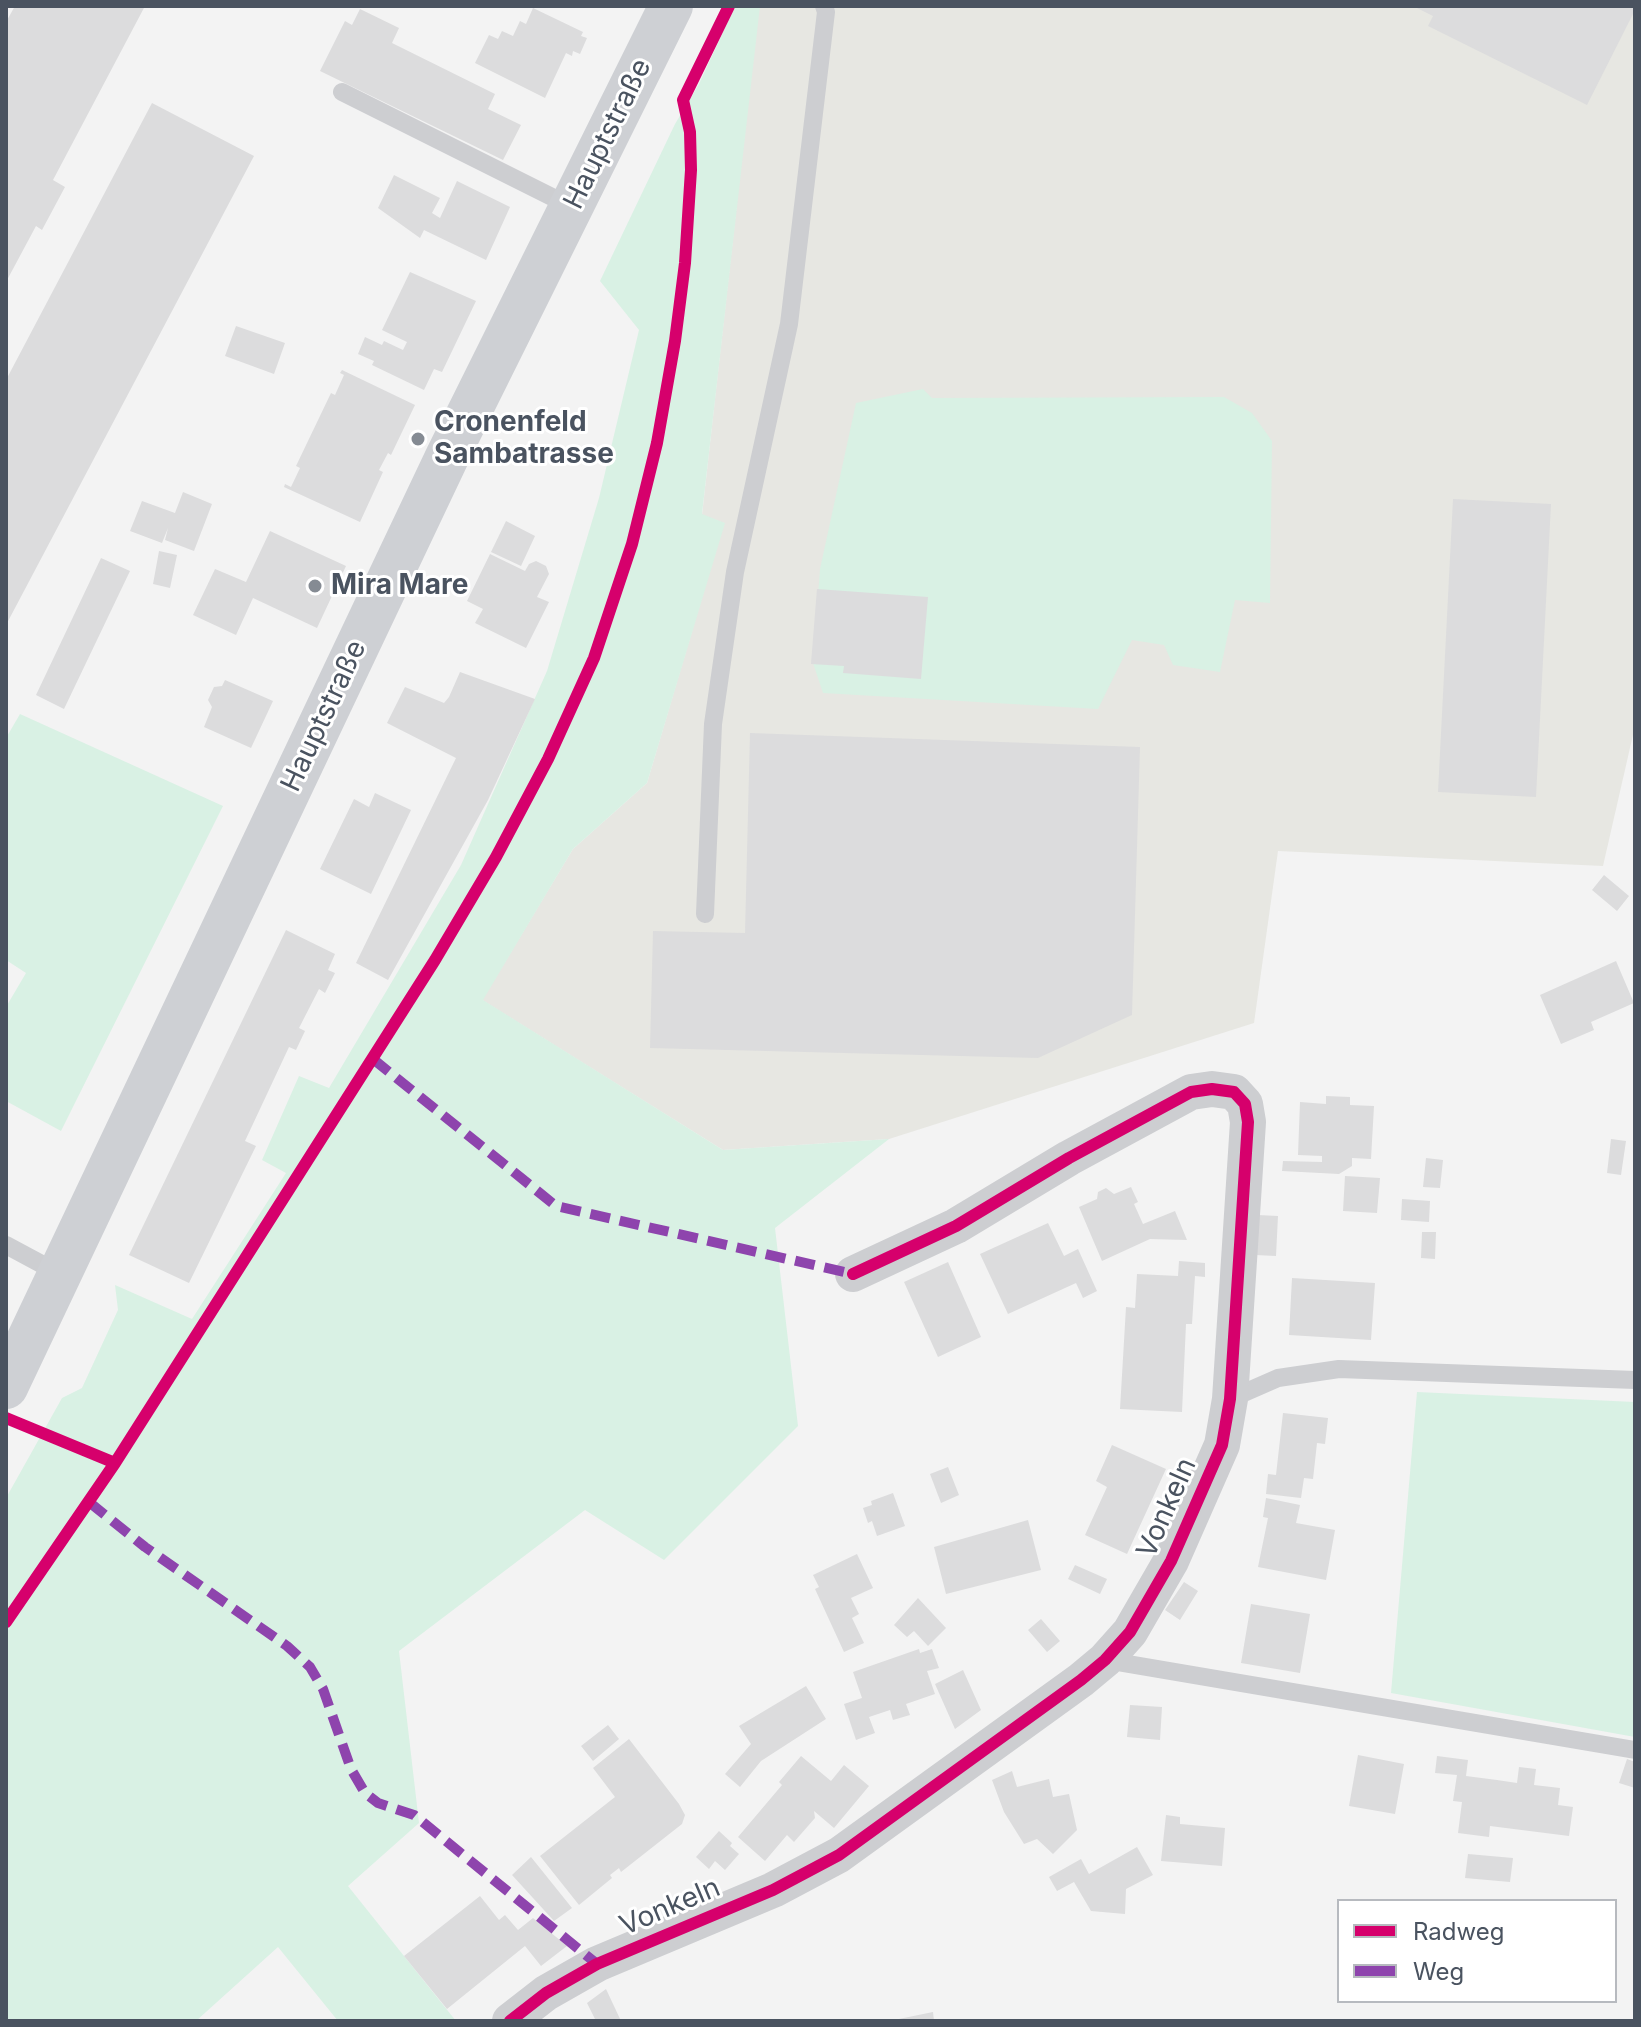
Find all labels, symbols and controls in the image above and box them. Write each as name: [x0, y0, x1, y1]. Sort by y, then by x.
street label: Hauptstraße: [557, 53, 659, 215]
place label: Cronenfeld Sambatrasse: [434, 406, 614, 472]
marker: Cronenfeld Sambatrasse: [409, 430, 427, 448]
place label: Mira Mare: [331, 569, 468, 603]
marker: Mira Mare: [306, 577, 324, 595]
street label: Hauptstraße: [274, 635, 374, 797]
street label: Vonkeln: [1130, 1453, 1204, 1563]
street label: Vonkeln: [615, 1871, 725, 1943]
legend: [1337, 1899, 1617, 2003]
text: Radweg: [1413, 1917, 1504, 1946]
text: Weg: [1413, 1957, 1464, 1986]

